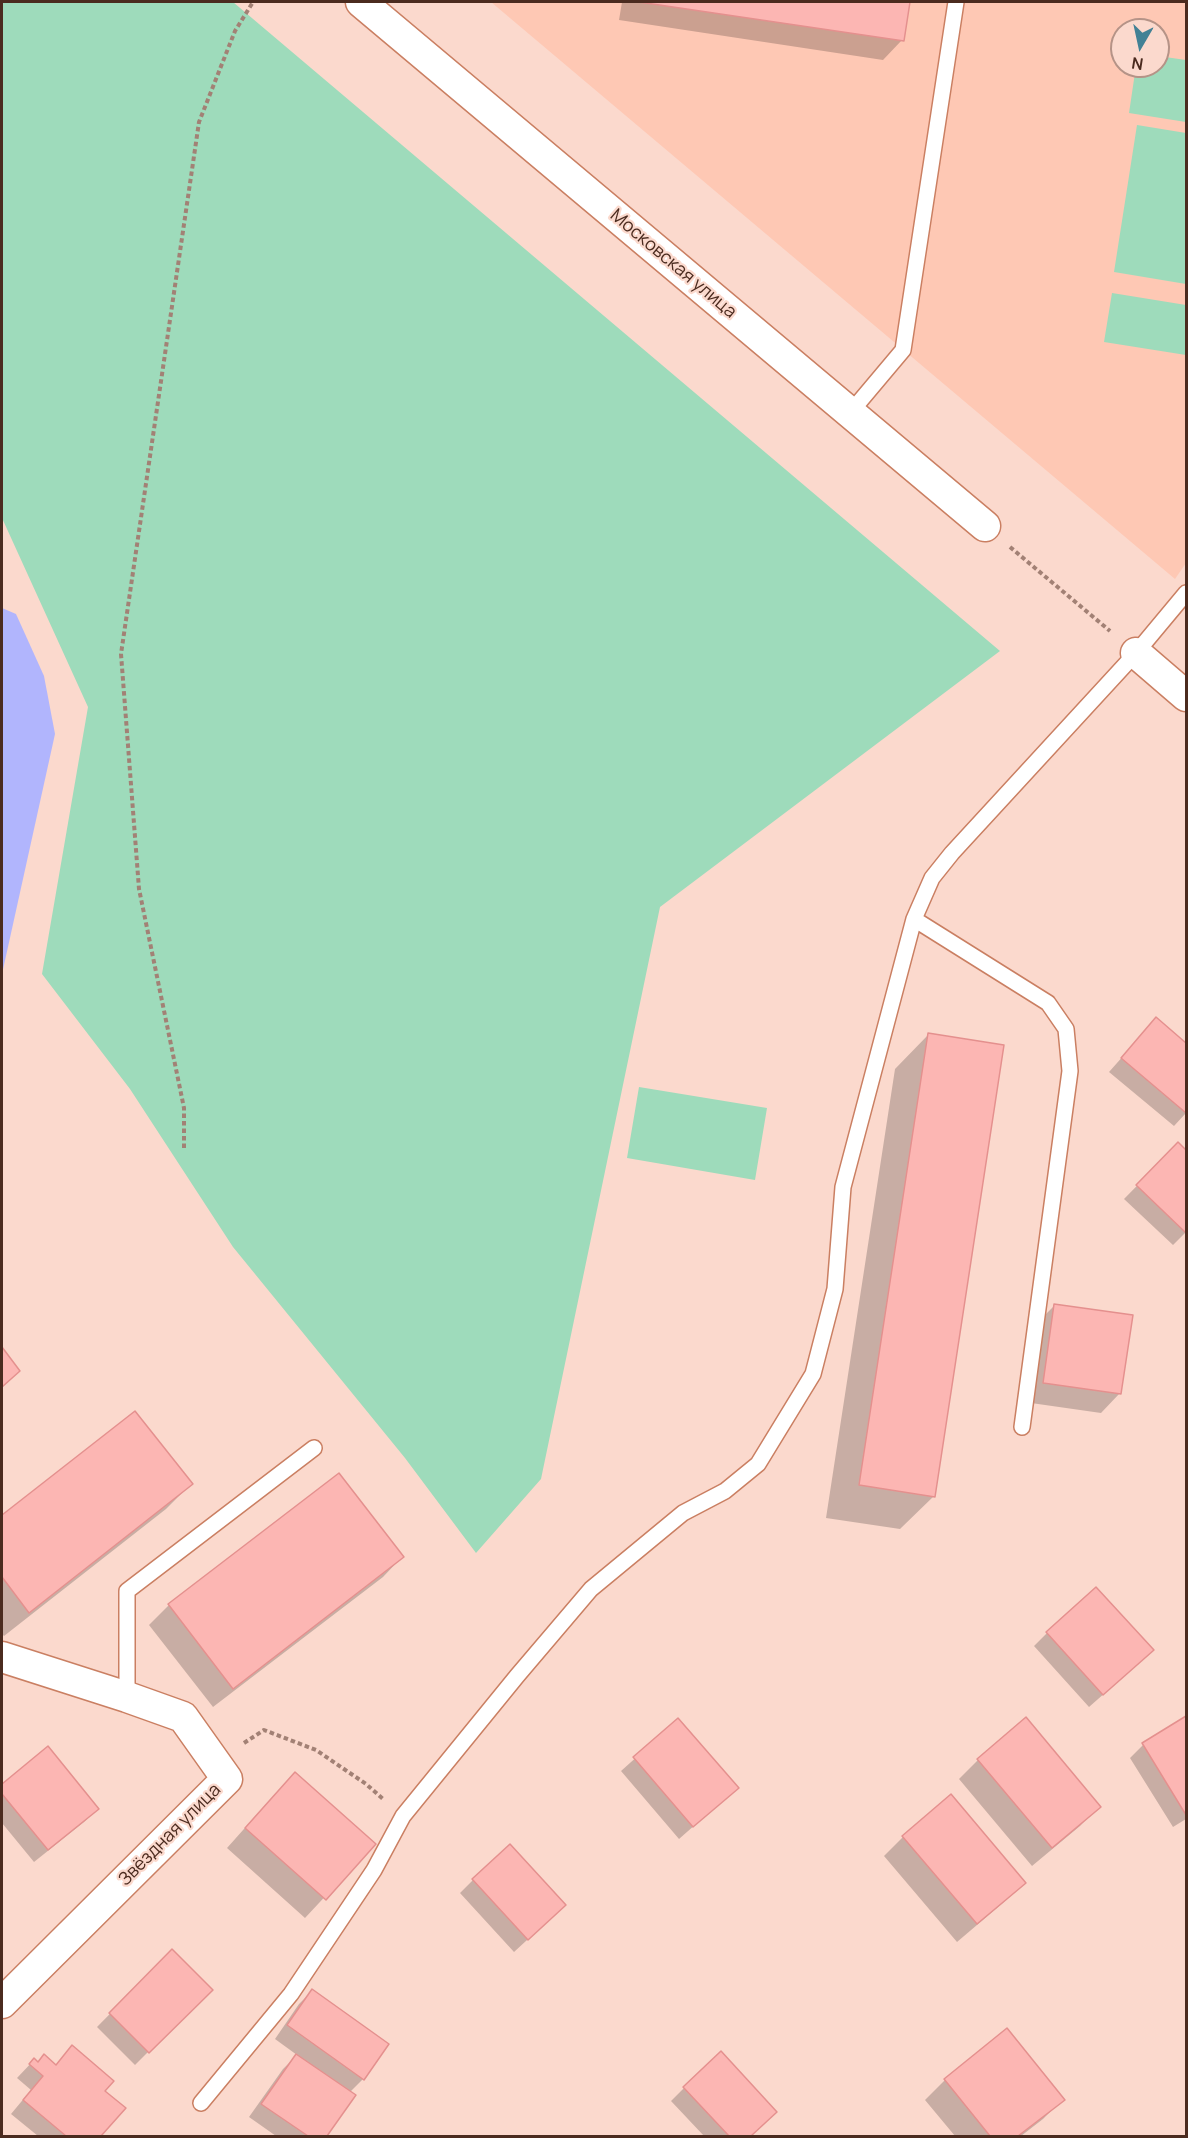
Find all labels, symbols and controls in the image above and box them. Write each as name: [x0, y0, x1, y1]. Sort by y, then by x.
north arrow: [1110, 18, 1170, 78]
text: N: [1130, 52, 1145, 76]
street label: Московская улица: [606, 205, 740, 323]
street label: Звёздная улица: [114, 1779, 226, 1891]

